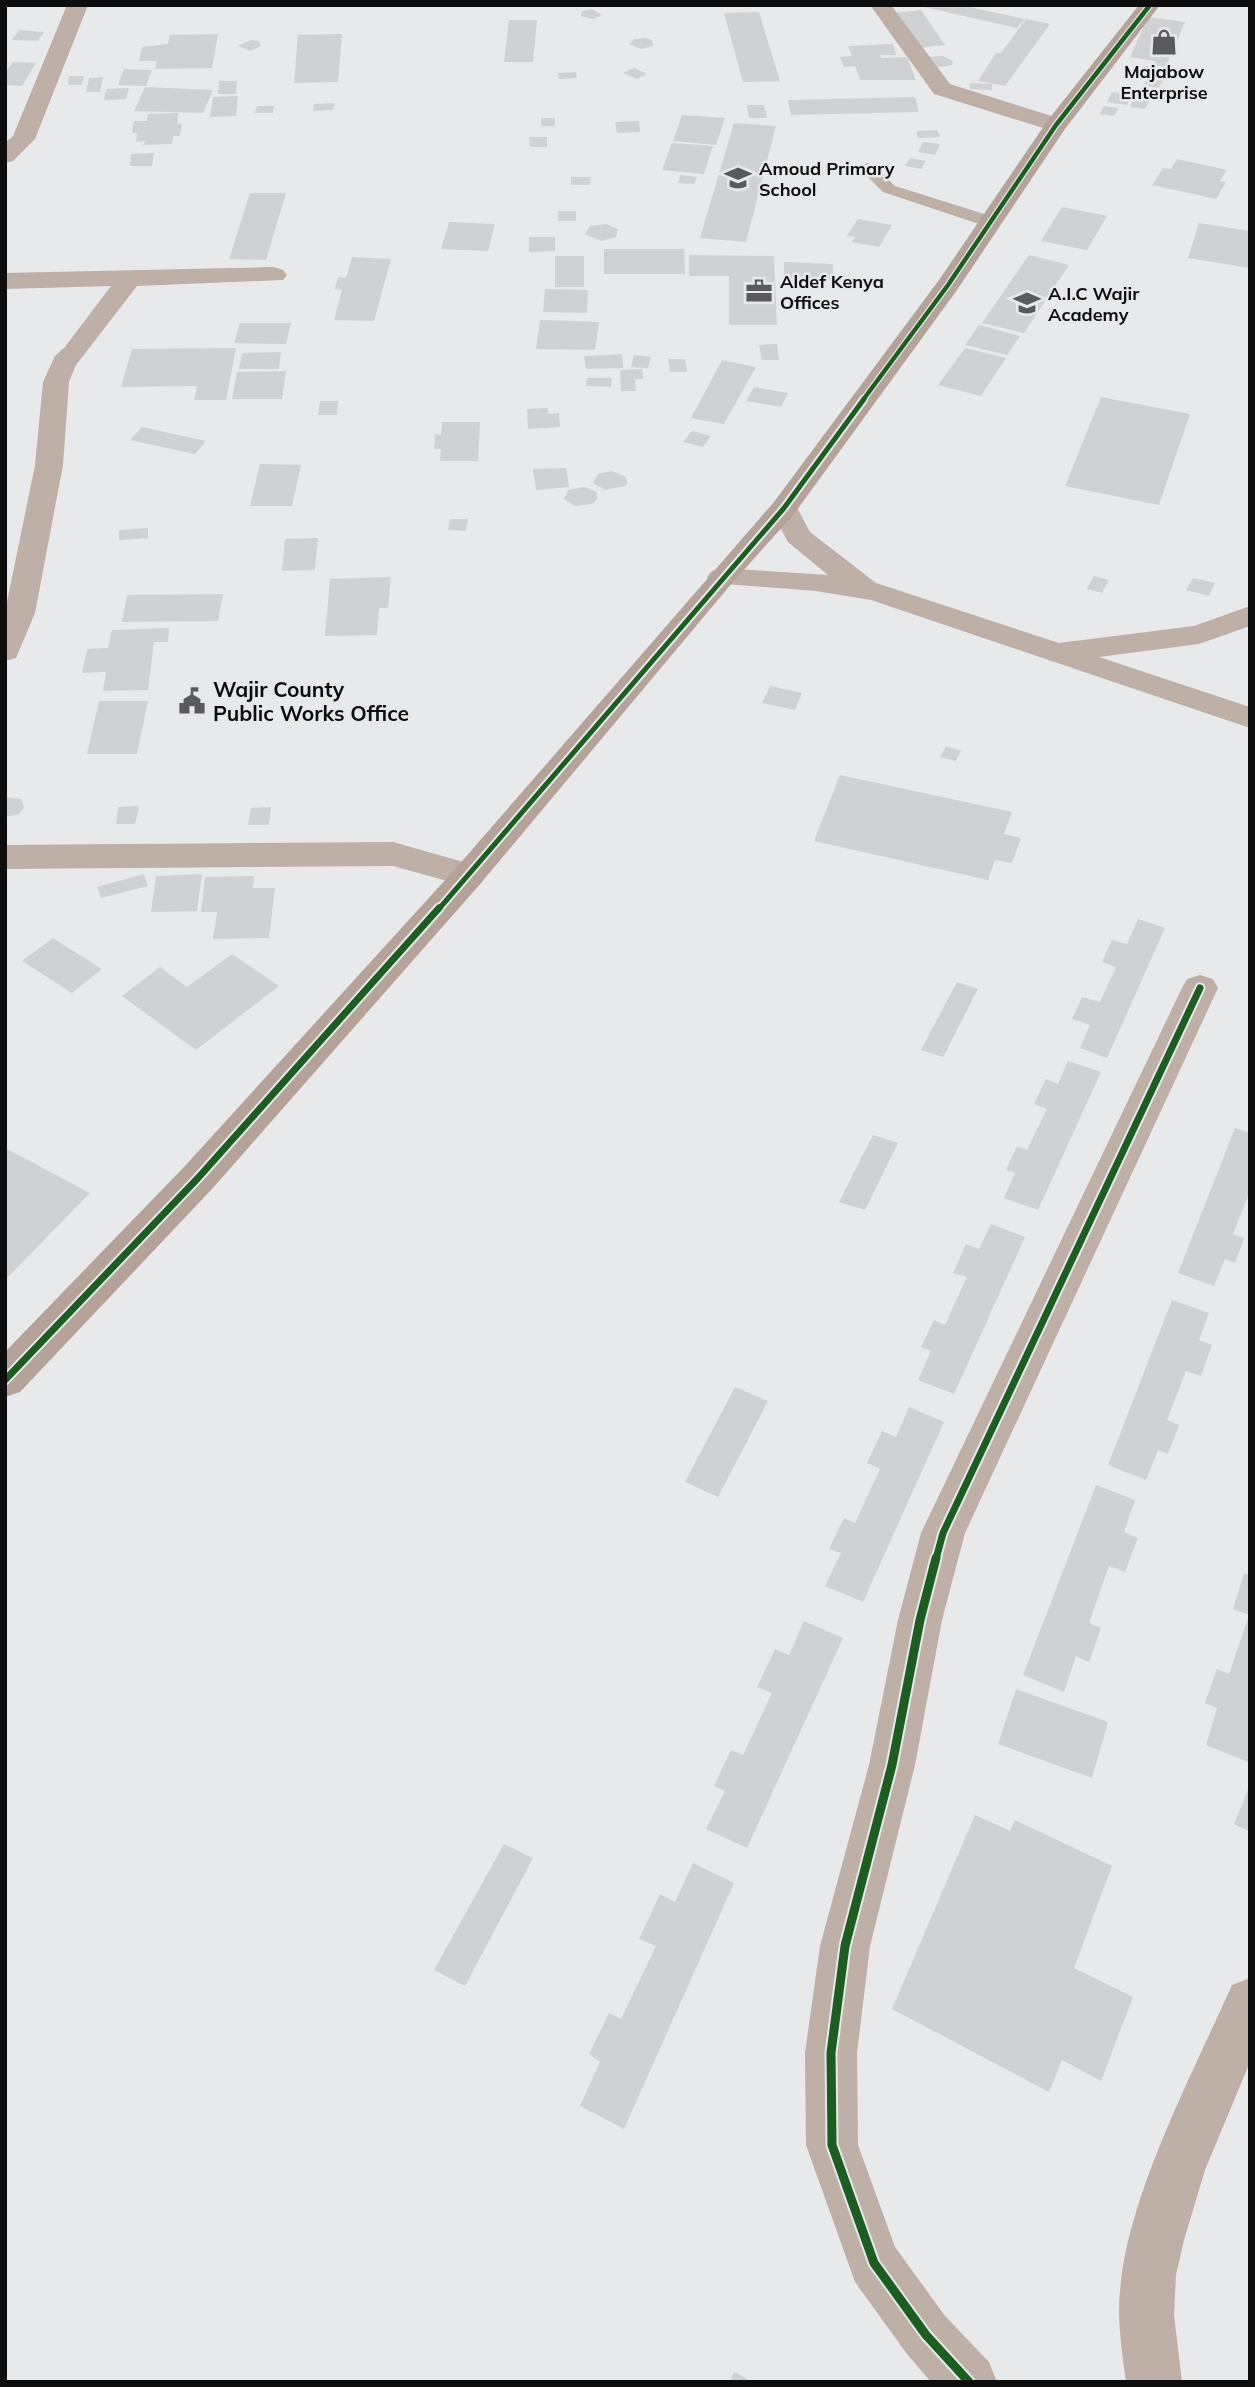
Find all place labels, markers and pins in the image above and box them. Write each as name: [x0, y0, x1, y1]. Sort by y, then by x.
shop icon: Majabow Enterprise: [1149, 27, 1179, 57]
place label: Majabow Enterprise: [1120, 60, 1208, 104]
place label: Amoud Primary School: [759, 157, 895, 201]
school or university icon: Amoud Primary School: [723, 163, 753, 193]
place label: Aldef Kenya Offices: [780, 270, 884, 314]
office icon: Aldef Kenya Offices: [744, 276, 774, 306]
place label: A.I.C Wajir Academy: [1048, 282, 1140, 326]
school or university icon: A.I.C Wajir Academy: [1012, 288, 1042, 318]
place label: Wajir County Public Works Office: [213, 676, 409, 726]
public building icon: Wajir County Public Works Office: [177, 686, 207, 716]

